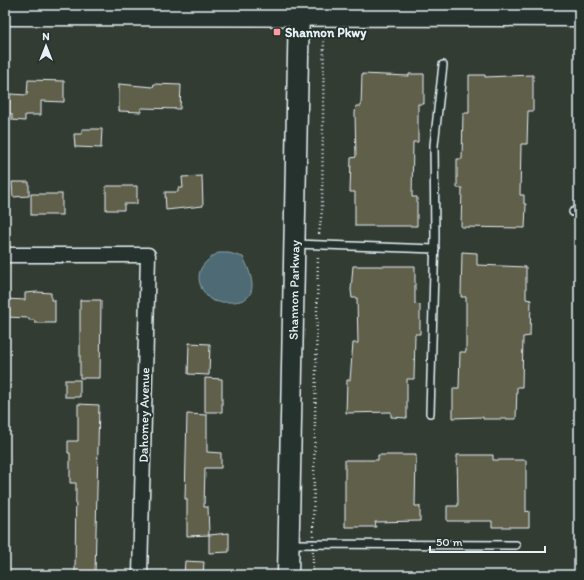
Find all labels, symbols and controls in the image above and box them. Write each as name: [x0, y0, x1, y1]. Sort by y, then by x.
place label: Shannon Pkwy: [285, 25, 367, 41]
north arrow: [26, 26, 66, 66]
marker: Shannon Pkwy: [272, 27, 282, 37]
text: N: [42, 30, 50, 43]
street label: Shannon Parkway: [286, 240, 302, 340]
street label: Dahomey Avenue: [136, 367, 152, 463]
scale bar: [430, 528, 545, 554]
text: 50 m: [436, 535, 462, 549]

